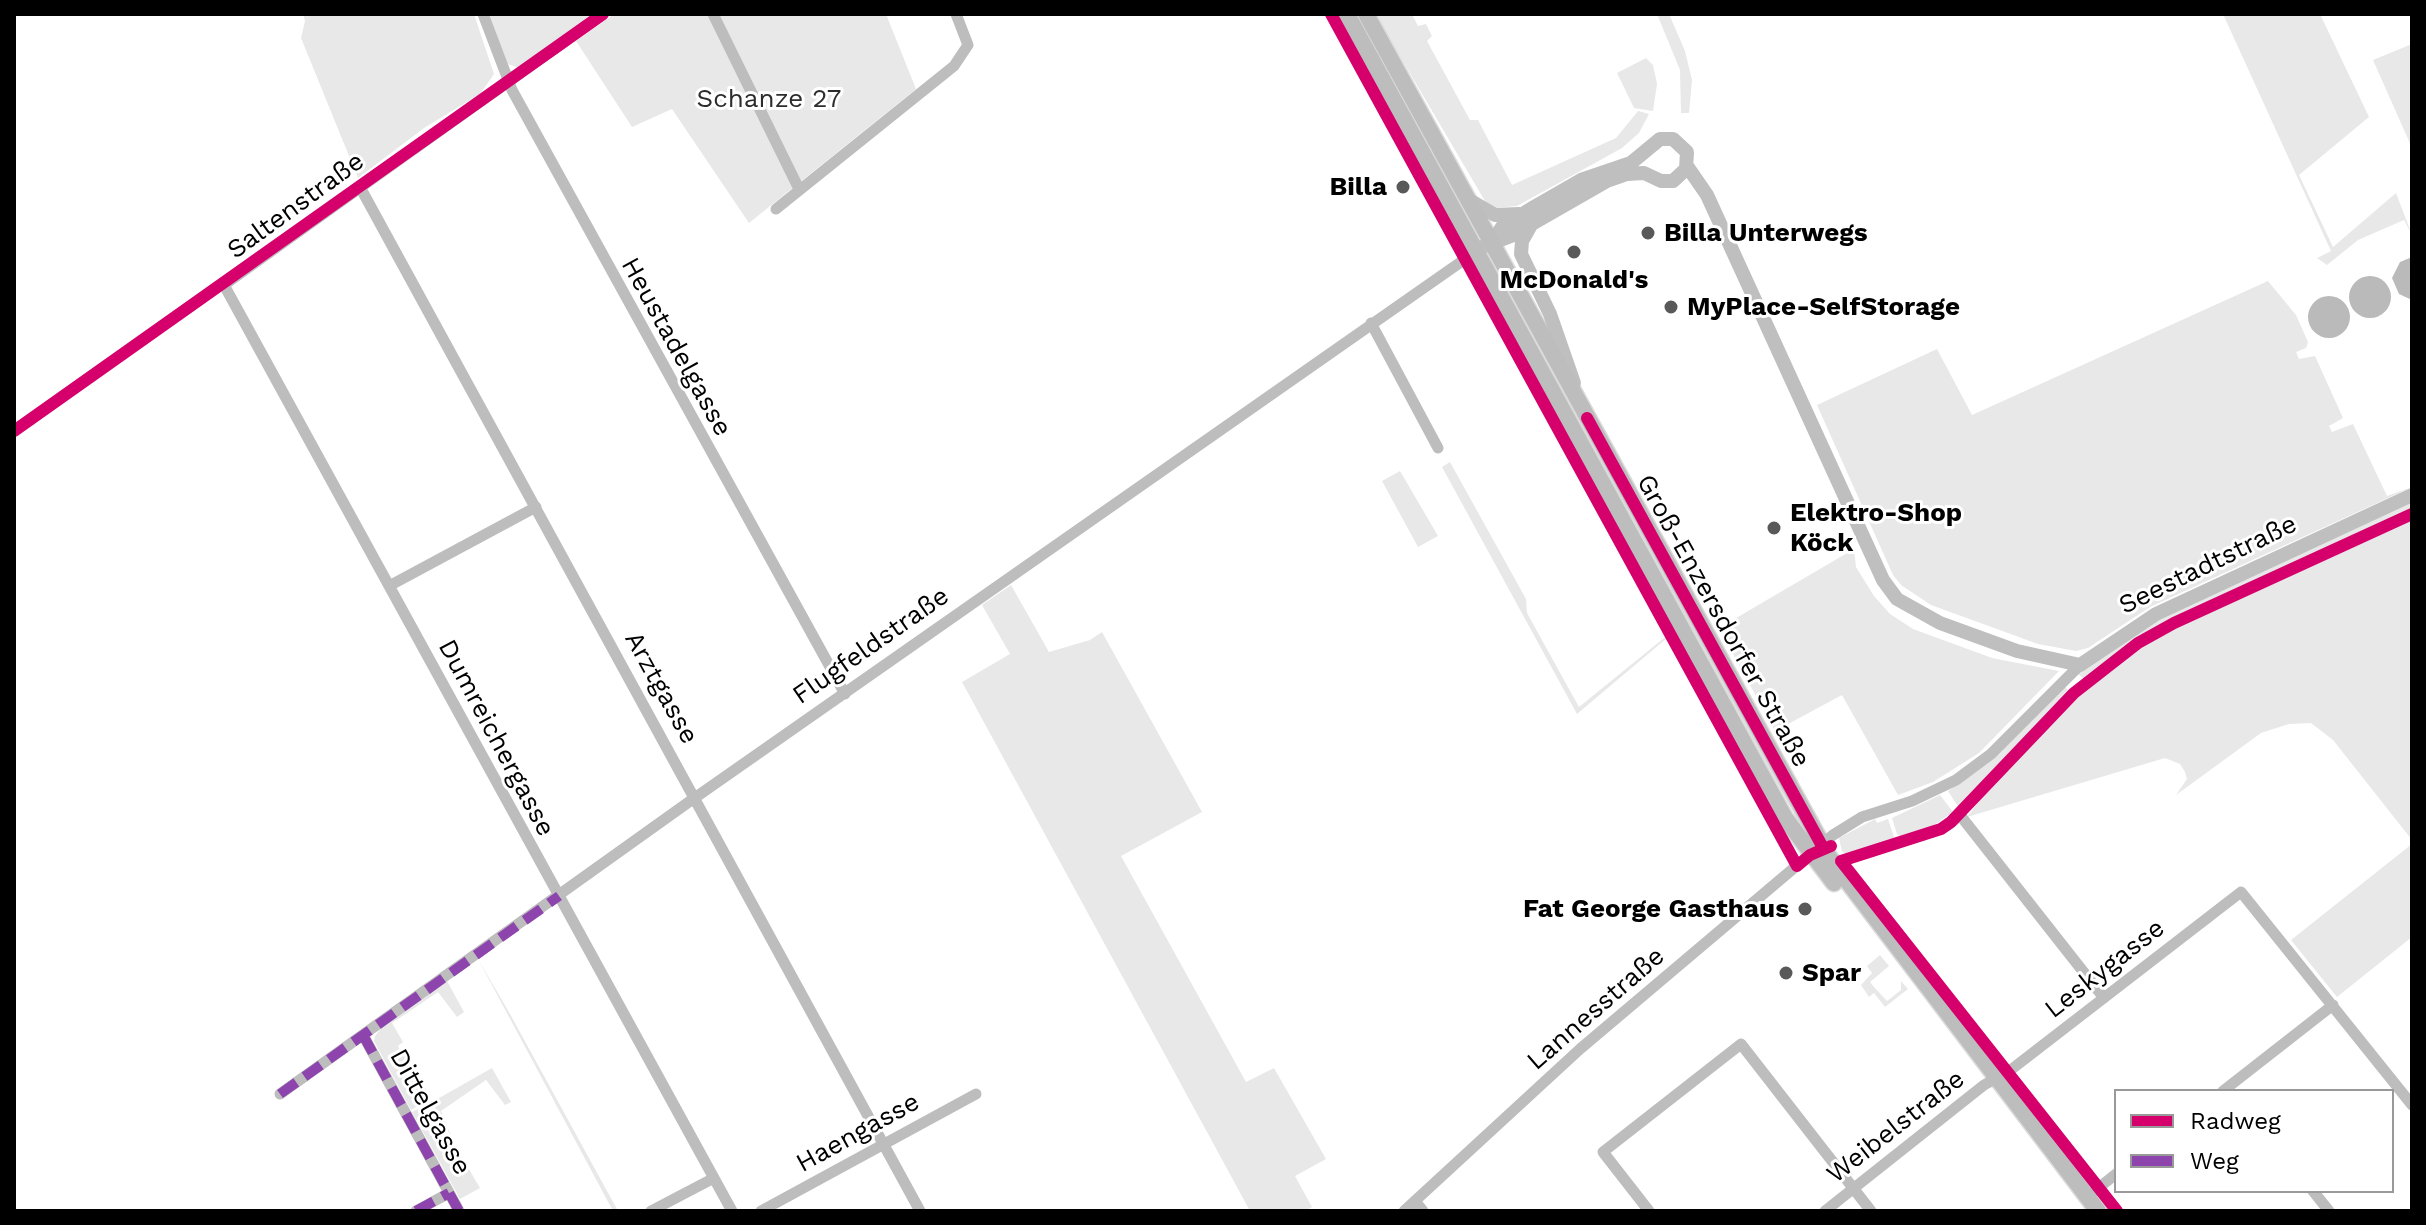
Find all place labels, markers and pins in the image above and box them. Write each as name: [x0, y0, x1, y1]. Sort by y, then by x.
place label: Billa: [1329, 171, 1387, 203]
marker: Billa: [1394, 178, 1412, 196]
place label: Billa Unterwegs: [1664, 217, 1868, 249]
marker: Billa Unterwegs: [1639, 224, 1657, 242]
marker: McDonald's: [1565, 243, 1583, 261]
place label: McDonald's: [1500, 264, 1648, 296]
place label: MyPlace-SelfStorage: [1687, 291, 1960, 323]
marker: MyPlace-SelfStorage: [1662, 298, 1680, 316]
place label: Elektro-Shop Köck: [1790, 497, 1962, 558]
marker: Elektro-Shop Köck: [1765, 519, 1783, 537]
place label: Fat George Gasthaus: [1523, 893, 1789, 925]
marker: Fat George Gasthaus: [1796, 900, 1814, 918]
place label: Spar: [1802, 957, 1861, 989]
marker: Spar: [1777, 964, 1795, 982]

